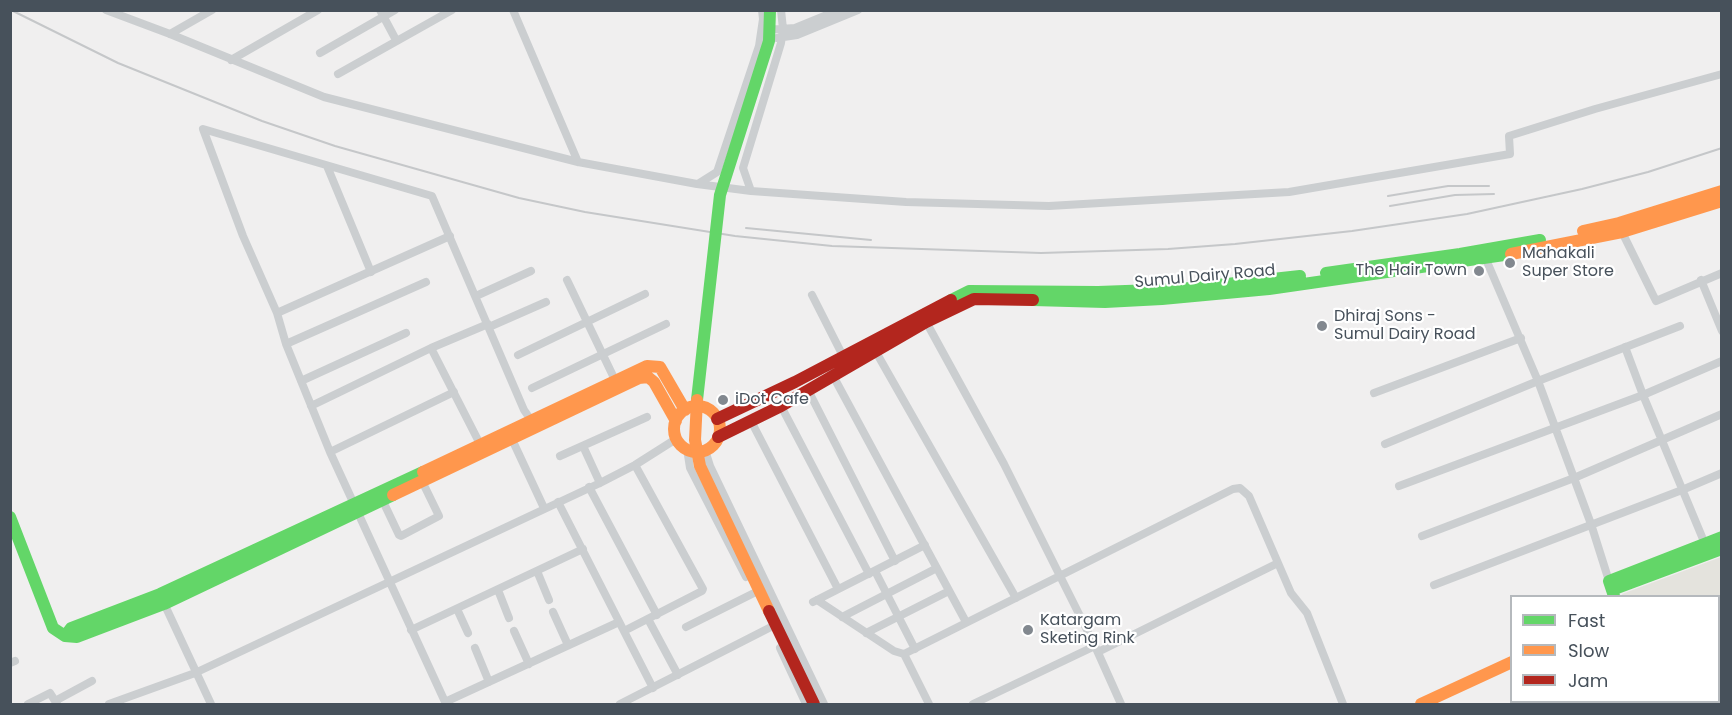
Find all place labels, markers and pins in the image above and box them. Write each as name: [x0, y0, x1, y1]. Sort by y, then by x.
place label: Mahakali Super Store: [1522, 244, 1614, 282]
marker: Mahakali Super Store: [1503, 256, 1517, 270]
place label: The Hair Town: [1356, 261, 1467, 281]
marker: The Hair Town: [1472, 264, 1486, 278]
place label: Dhiraj Sons - Sumul Dairy Road: [1334, 307, 1475, 345]
marker: Dhiraj Sons - Sumul Dairy Road: [1315, 319, 1329, 333]
place label: iDot Cafe: [735, 390, 809, 410]
marker: iDot Cafe: [716, 393, 730, 407]
place label: Katargam Sketing Rink: [1040, 611, 1135, 649]
marker: Katargam Sketing Rink: [1021, 623, 1035, 637]

